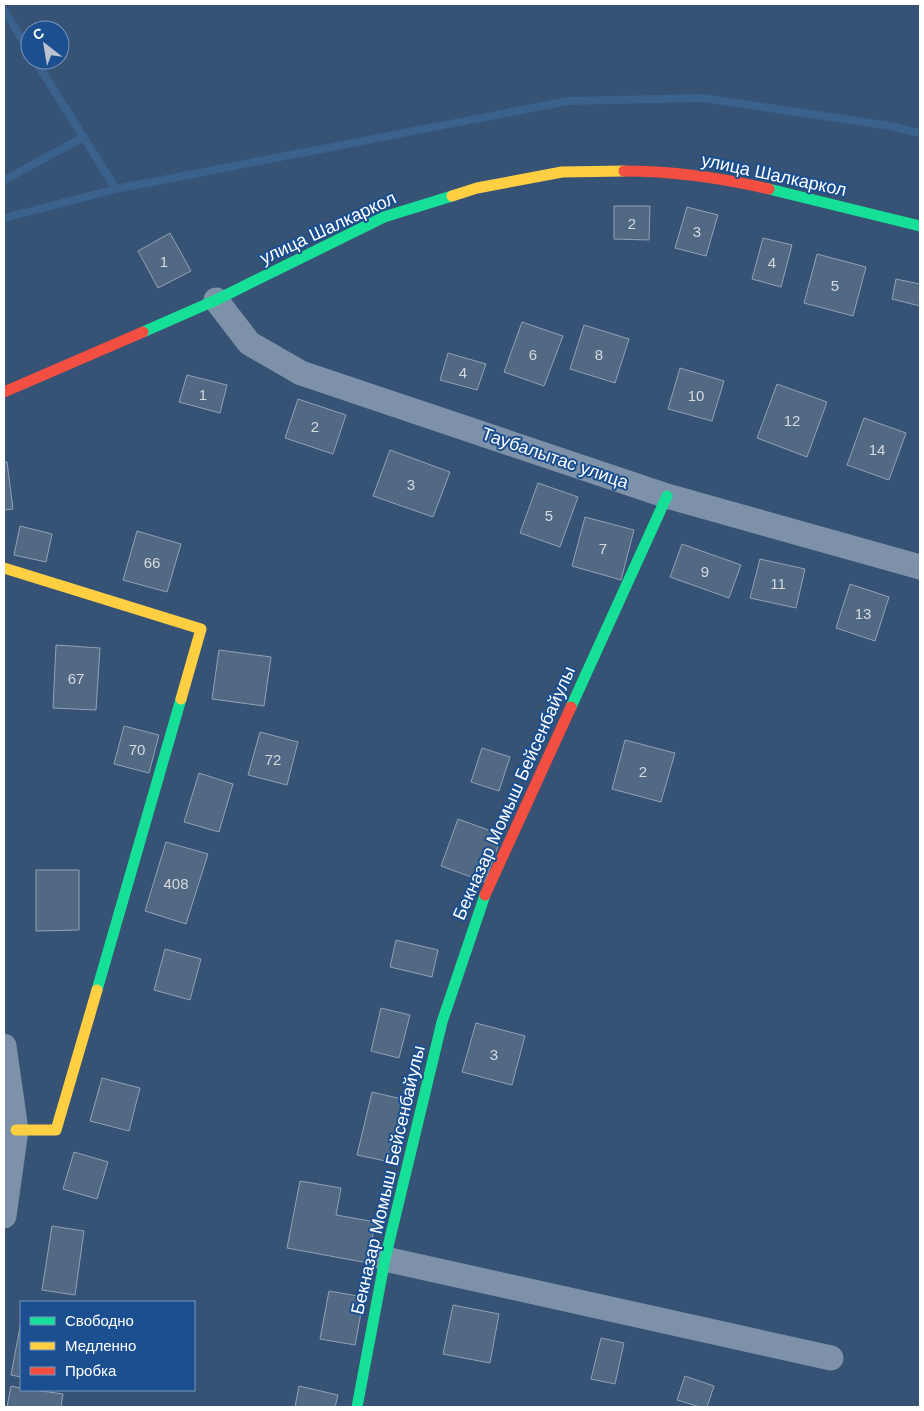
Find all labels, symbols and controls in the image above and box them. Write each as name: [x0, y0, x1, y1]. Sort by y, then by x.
north arrow: [20, 20, 70, 70]
text: С: [30, 24, 47, 43]
street label: улица Шалкаркол: [700, 150, 848, 200]
street label: улица Шалкаркол: [257, 188, 399, 268]
house number: 2: [628, 215, 636, 232]
house number: 3: [693, 223, 701, 240]
house number: 1: [160, 253, 168, 270]
house number: 4: [768, 254, 776, 271]
house number: 5: [831, 277, 839, 294]
house number: 6: [529, 346, 537, 363]
house number: 8: [595, 346, 603, 363]
house number: 4: [459, 364, 467, 381]
house number: 1: [199, 386, 207, 403]
house number: 10: [688, 387, 704, 404]
house number: 12: [784, 412, 800, 429]
house number: 2: [311, 418, 319, 435]
street label: Таубалытас улица: [479, 423, 632, 493]
house number: 14: [869, 441, 885, 458]
house number: 3: [407, 476, 415, 493]
house number: 5: [545, 507, 553, 524]
house number: 7: [599, 540, 607, 557]
house number: 66: [144, 554, 160, 571]
house number: 9: [701, 563, 709, 580]
house number: 11: [770, 575, 786, 592]
house number: 13: [855, 605, 871, 622]
street label: Бекназар Момыш Бейсенбайулы: [449, 663, 579, 923]
house number: 67: [68, 670, 84, 687]
house number: 70: [129, 741, 145, 758]
house number: 72: [265, 751, 281, 768]
house number: 2: [639, 763, 647, 780]
house number: 408: [163, 875, 189, 892]
street label: Бекназар Момыш Бейсенбайулы: [347, 1044, 429, 1316]
house number: 3: [490, 1046, 498, 1063]
legend: [20, 1301, 195, 1391]
text: Свободно: [65, 1312, 134, 1329]
text: Медленно: [65, 1337, 136, 1354]
text: Пробка: [65, 1362, 117, 1379]

